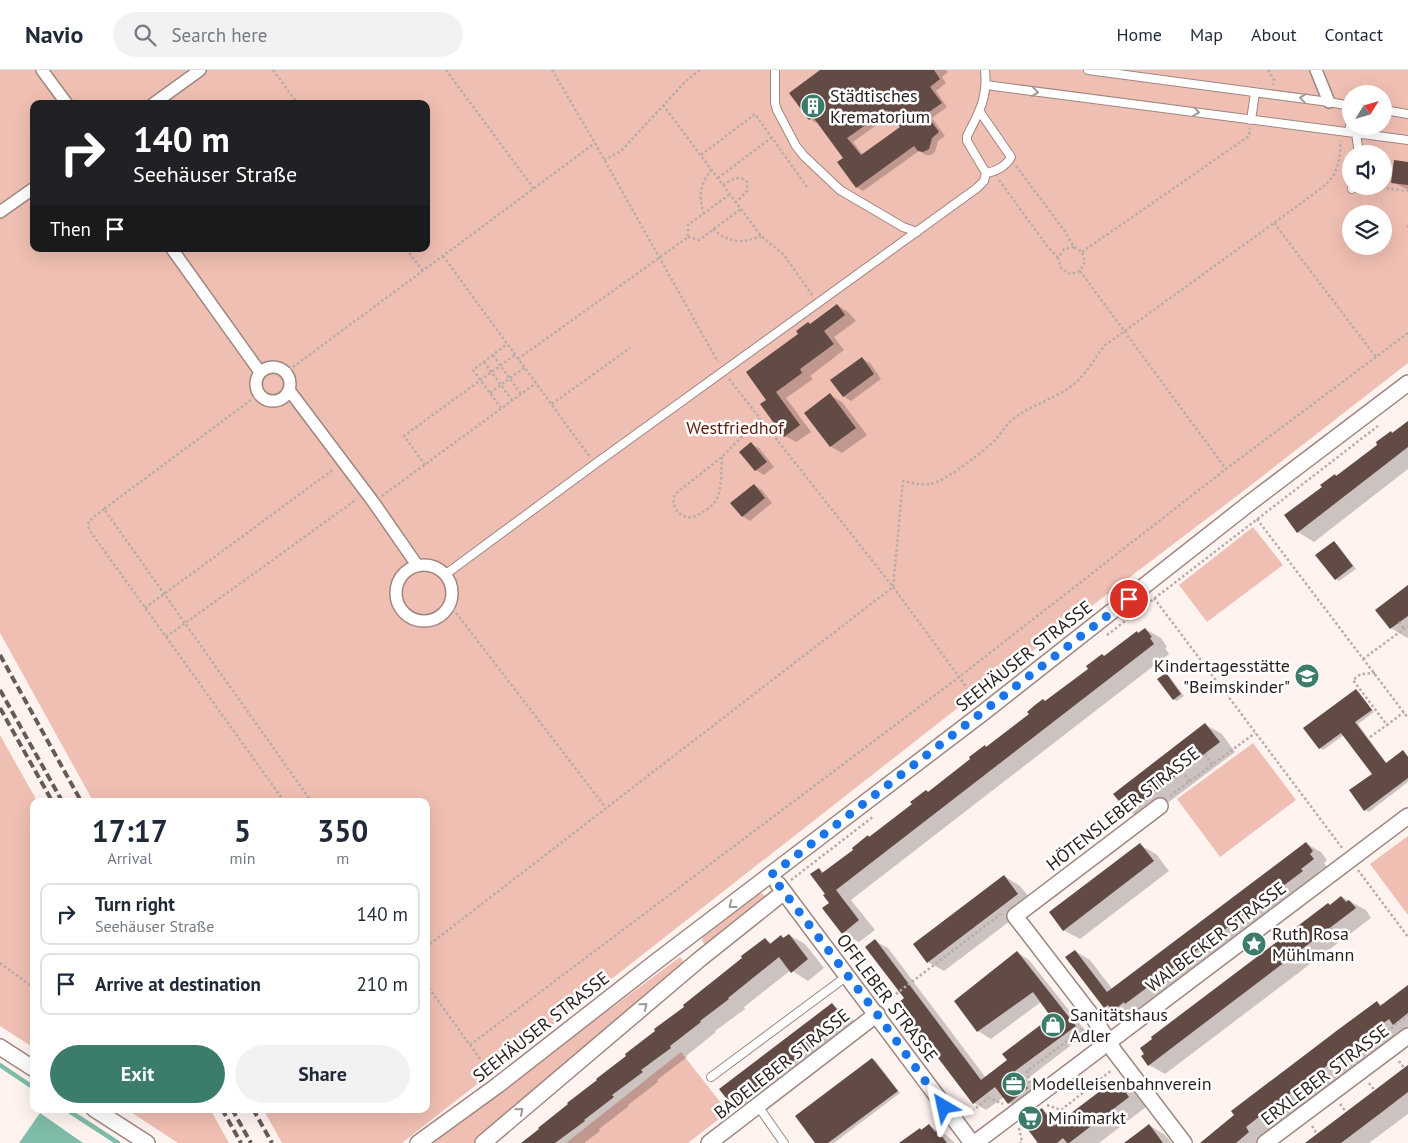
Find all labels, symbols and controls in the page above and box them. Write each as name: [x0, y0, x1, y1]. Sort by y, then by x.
search box: [113, 12, 463, 57]
text: Navio: [25, 19, 83, 50]
icon: search: [131, 21, 159, 49]
text: Search here: [171, 23, 267, 47]
text: Home: [1116, 23, 1162, 46]
text: Map: [1190, 23, 1223, 46]
text: About: [1251, 23, 1297, 46]
text: Contact: [1325, 23, 1383, 46]
place label: Städtisches Krematorium: [830, 84, 930, 128]
north arrow: [1342, 85, 1392, 135]
map controls: [1342, 85, 1392, 255]
one-way arrow: [1030, 86, 1039, 96]
building icon: Städtisches Krematorium: [800, 93, 826, 119]
one-way arrow: [1299, 93, 1307, 104]
one-way arrow: [1192, 107, 1200, 117]
text: 140 m: [133, 116, 230, 162]
icon: right: [50, 120, 115, 185]
button: sound: [1342, 145, 1392, 195]
text: Seehäuser Straße: [133, 160, 297, 188]
button: layers: [1342, 205, 1392, 255]
icon: arrive: [101, 215, 129, 243]
text: Then: [50, 217, 91, 241]
park label: Westfriedhof: [686, 416, 785, 439]
pin: [1108, 578, 1150, 620]
icon: arrive: [1115, 585, 1143, 613]
street label: SEEHÄUSER STRASSE: [951, 595, 1097, 716]
place label: Kindertagesstätte "Beimskinder": [1154, 654, 1290, 698]
school or university icon: Kindertagesstätte "Beimskinder": [1294, 663, 1320, 689]
street label: HÖTENSLEBER STRASSE: [1041, 741, 1204, 876]
text: 17:17: [92, 811, 168, 850]
text: 5: [234, 811, 251, 850]
text: 350: [317, 811, 368, 850]
text: Arrival: [107, 848, 152, 868]
text: min: [230, 848, 256, 868]
text: m: [336, 848, 349, 868]
street label: WALBECKER STRASSE: [1141, 876, 1290, 997]
text: Turn right: [95, 892, 175, 916]
one-way arrow: [729, 899, 738, 907]
icon: right: [52, 900, 80, 928]
text: 140 m: [356, 902, 408, 926]
text: Seehäuser Straße: [95, 916, 214, 936]
place label: Ruth Rosa Mühlmann: [1272, 922, 1354, 966]
street label: OFFLEBER STRASSE: [832, 929, 943, 1066]
place icon: Ruth Rosa Mühlmann: [1241, 931, 1267, 957]
street label: SEEHÄUSER STRASSE: [468, 966, 614, 1087]
icon: arrive: [52, 970, 80, 998]
text: Arrive at destination: [95, 972, 261, 996]
text: 210 m: [356, 972, 408, 996]
street label: BADELEBER STRASSE: [709, 1003, 854, 1124]
place label: Sanitätshaus Adler: [1070, 1003, 1168, 1047]
one-way arrow: [638, 1004, 647, 1012]
shop icon: Sanitätshaus Adler: [1040, 1012, 1066, 1038]
street label: ERXLEBER STRASSE: [1256, 1019, 1393, 1130]
button: Exit: [50, 1045, 225, 1103]
button: Share: [235, 1045, 410, 1103]
office icon: Modelleisenbahnverein: [1001, 1071, 1027, 1097]
place label: Modelleisenbahnverein: [1032, 1072, 1212, 1095]
position arrow: [917, 1080, 969, 1132]
supermarket icon: Minimarkt: [1017, 1105, 1043, 1131]
place label: Minimarkt: [1048, 1106, 1126, 1129]
one-way arrow: [515, 1108, 524, 1117]

